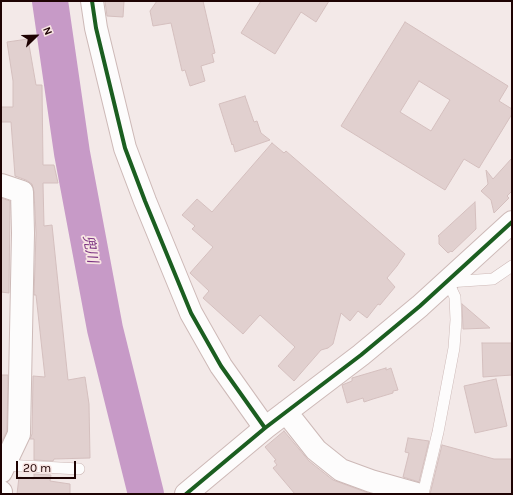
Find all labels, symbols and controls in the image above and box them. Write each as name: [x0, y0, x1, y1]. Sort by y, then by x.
north arrow: [16, 16, 56, 56]
text: N: [40, 25, 55, 37]
water label: 兜川: [79, 234, 101, 264]
scale bar: [18, 453, 78, 479]
text: 20 m: [23, 461, 51, 475]

